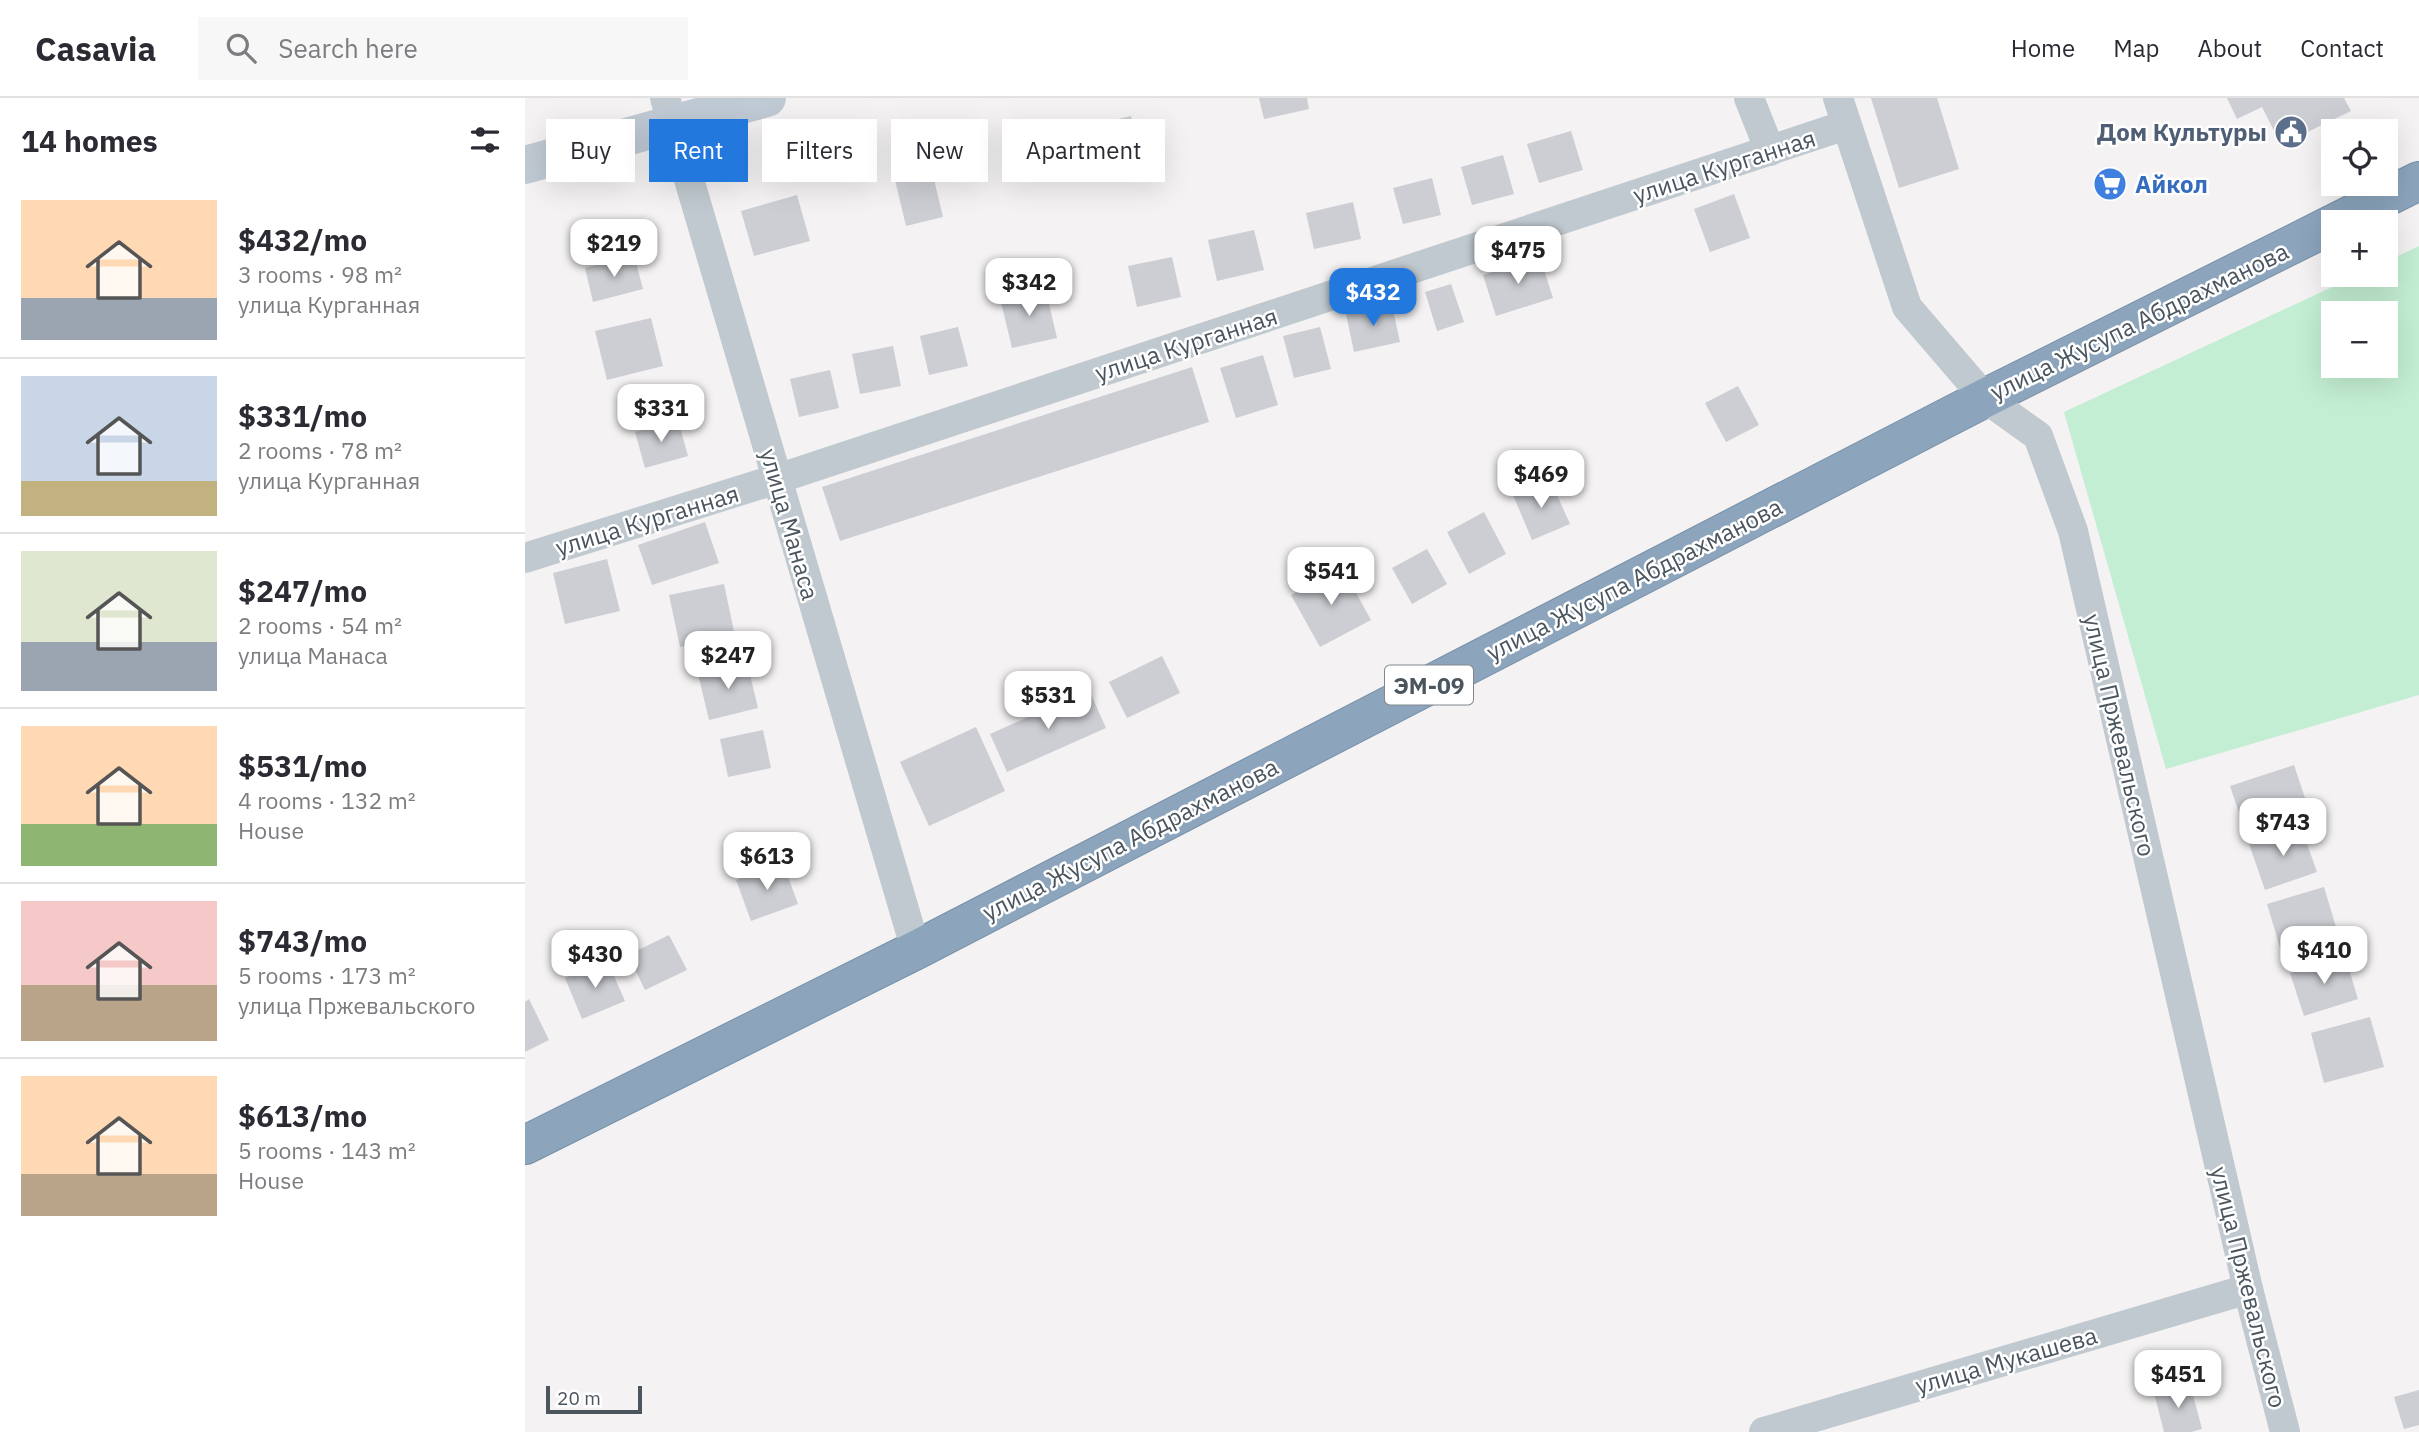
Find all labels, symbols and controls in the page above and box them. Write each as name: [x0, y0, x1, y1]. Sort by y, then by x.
search box: [198, 17, 688, 80]
text: Casavia: [35, 27, 156, 70]
icon: search: [222, 29, 260, 67]
text: Search here: [278, 31, 418, 65]
text: Home: [2011, 32, 2075, 64]
text: Map: [2113, 32, 2159, 64]
text: About: [2197, 32, 2262, 64]
text: Contact: [2300, 32, 2384, 64]
public building icon: Дом Культуры: [2272, 113, 2310, 151]
place label: Дом Культуры: [2097, 116, 2267, 148]
chip: Buy: [546, 119, 635, 182]
chip: Rent: [649, 119, 748, 182]
chip: Filters: [762, 119, 877, 182]
chip: New: [891, 119, 988, 182]
chip: Apartment: [1002, 119, 1165, 182]
map controls: [2321, 119, 2398, 378]
button: locate: [2321, 119, 2398, 196]
text: 14 homes: [21, 121, 158, 160]
icon: filters: [466, 121, 504, 159]
street label: улица Курганная: [1629, 121, 1819, 211]
supermarket icon: Айкол: [2091, 165, 2129, 203]
place label: Айкол: [2135, 168, 2208, 200]
button: +: [2321, 210, 2398, 287]
text: $432/mo: [238, 220, 367, 259]
pin: $219: [573, 220, 655, 279]
pin: $475: [1477, 226, 1559, 286]
text: $219: [586, 227, 642, 257]
icon: home: [77, 228, 161, 312]
text: $475: [1490, 234, 1546, 264]
street label: улица Жусупа Абдрахманова: [1984, 235, 2294, 407]
pin: $342: [988, 258, 1070, 318]
text: 3 rooms · 98 m²: [238, 259, 402, 289]
text: $342: [1001, 266, 1057, 296]
pin: $432: [1332, 268, 1414, 328]
text: $432: [1345, 276, 1401, 306]
text: улица Курганная: [238, 289, 420, 319]
street label: улица Курганная: [1091, 299, 1281, 389]
button: −: [2321, 301, 2398, 378]
pin: $331: [620, 384, 702, 444]
text: $331: [633, 392, 689, 422]
text: $331/mo: [238, 396, 367, 435]
icon: home: [77, 404, 161, 488]
text: 2 rooms · 78 m²: [238, 435, 402, 465]
street label: улица Манаса: [753, 444, 827, 604]
pin: $469: [1500, 450, 1582, 510]
text: $469: [1513, 458, 1569, 488]
text: улица Курганная: [238, 465, 420, 495]
street label: улица Курганная: [551, 477, 743, 563]
street label: улица Жусупа Абдрахманова: [1481, 490, 1788, 668]
pin: $541: [1290, 547, 1372, 607]
text: $541: [1303, 555, 1359, 585]
text: $247/mo: [238, 571, 367, 610]
icon: home: [77, 579, 161, 663]
text: 2 rooms · 54 m²: [238, 610, 402, 640]
street label: улица Пржевальского: [2077, 611, 2163, 859]
pin: $247: [687, 632, 769, 691]
text: $247: [700, 639, 756, 669]
text: улица Манаса: [238, 640, 388, 670]
road number: ЭМ-09: [1385, 666, 1473, 705]
pin: $531: [1007, 672, 1089, 731]
text: $531: [1020, 679, 1076, 709]
text: $531/mo: [238, 746, 367, 785]
street label: улица Жусупа Абдрахманова: [977, 750, 1284, 928]
icon: home: [77, 754, 161, 838]
text: 4 rooms · 132 m²: [238, 785, 416, 815]
pin: $743: [2242, 798, 2324, 858]
text: $743: [2255, 806, 2311, 836]
text: House: [238, 815, 304, 845]
pin: $613: [726, 832, 808, 892]
text: $613: [739, 840, 795, 870]
text: $743/mo: [238, 921, 367, 960]
pin: $410: [2283, 926, 2365, 986]
icon: home: [77, 929, 161, 1013]
pin: $430: [554, 930, 636, 990]
text: $410: [2296, 934, 2352, 964]
text: $430: [567, 938, 623, 968]
text: 5 rooms · 173 m²: [238, 960, 416, 990]
text: улица Пржевальского: [238, 990, 475, 1020]
text: $613/mo: [238, 1096, 367, 1135]
icon: home: [77, 1104, 161, 1188]
text: 5 rooms · 143 m²: [238, 1135, 416, 1165]
street label: улица Пржевальского: [2204, 1163, 2294, 1411]
text: House: [238, 1165, 304, 1195]
street label: улица Мукашева: [1911, 1319, 2101, 1401]
pin: $451: [2137, 1350, 2219, 1410]
text: $451: [2150, 1358, 2206, 1388]
scale bar: [546, 1383, 642, 1415]
text: 20 m: [557, 1386, 601, 1410]

